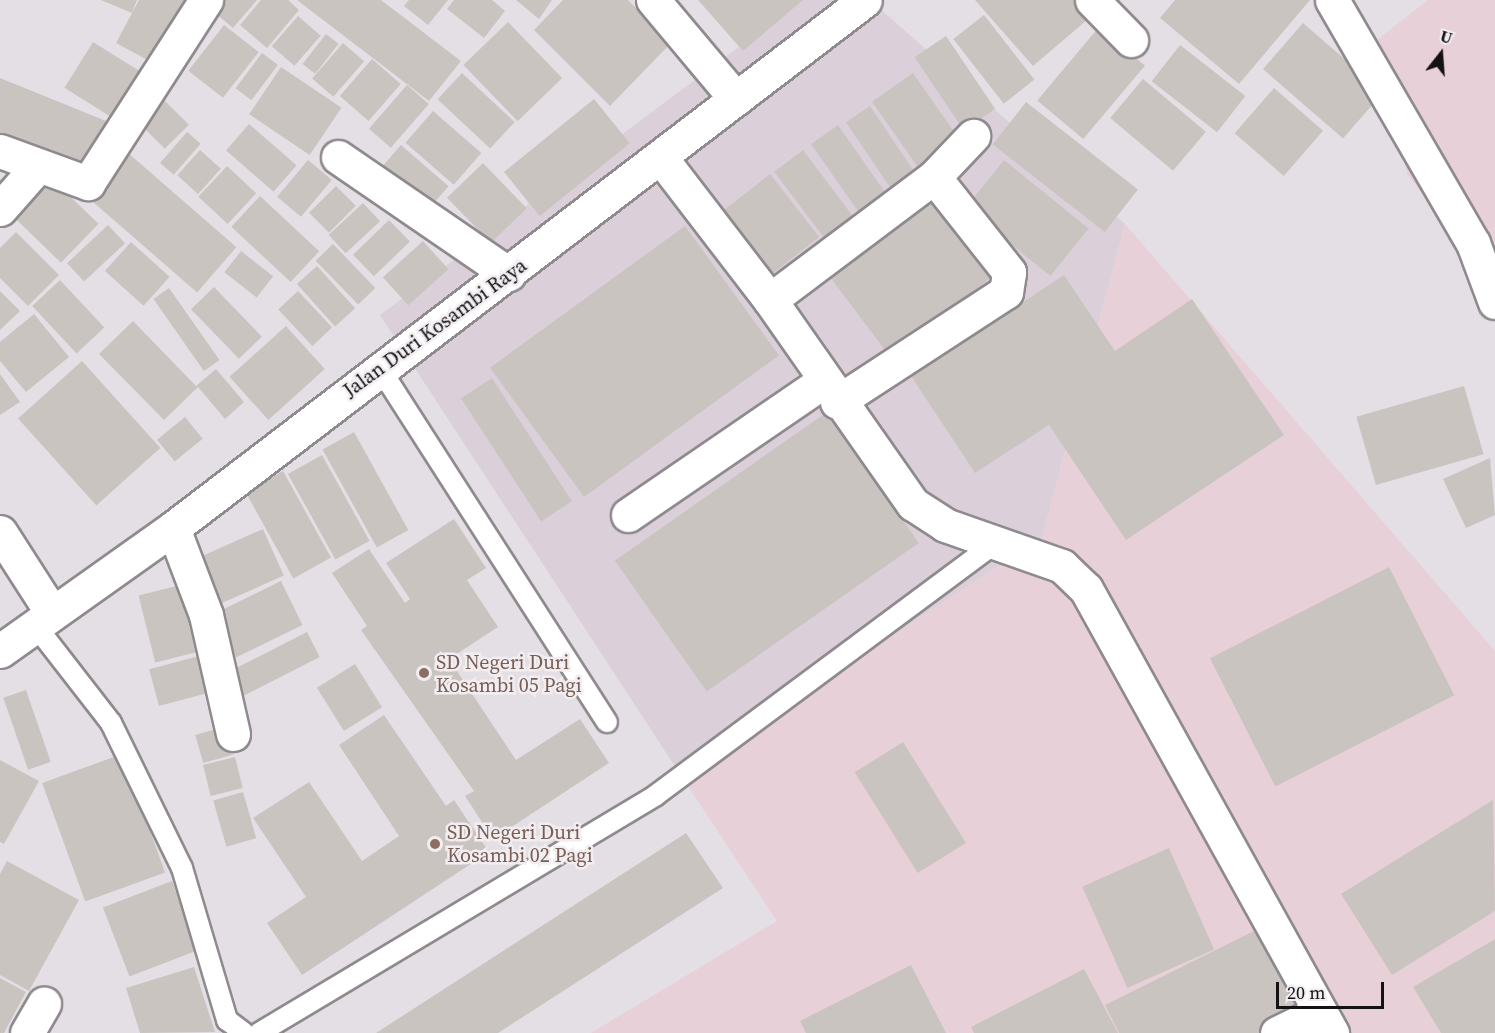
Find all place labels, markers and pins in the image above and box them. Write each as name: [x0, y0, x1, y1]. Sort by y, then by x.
place label: SD Negeri Duri Kosambi 05 Pagi: [436, 650, 582, 697]
marker: SD Negeri Duri Kosambi 05 Pagi: [417, 666, 431, 680]
place label: SD Negeri Duri Kosambi 02 Pagi: [447, 820, 593, 867]
marker: SD Negeri Duri Kosambi 02 Pagi: [428, 837, 442, 851]

